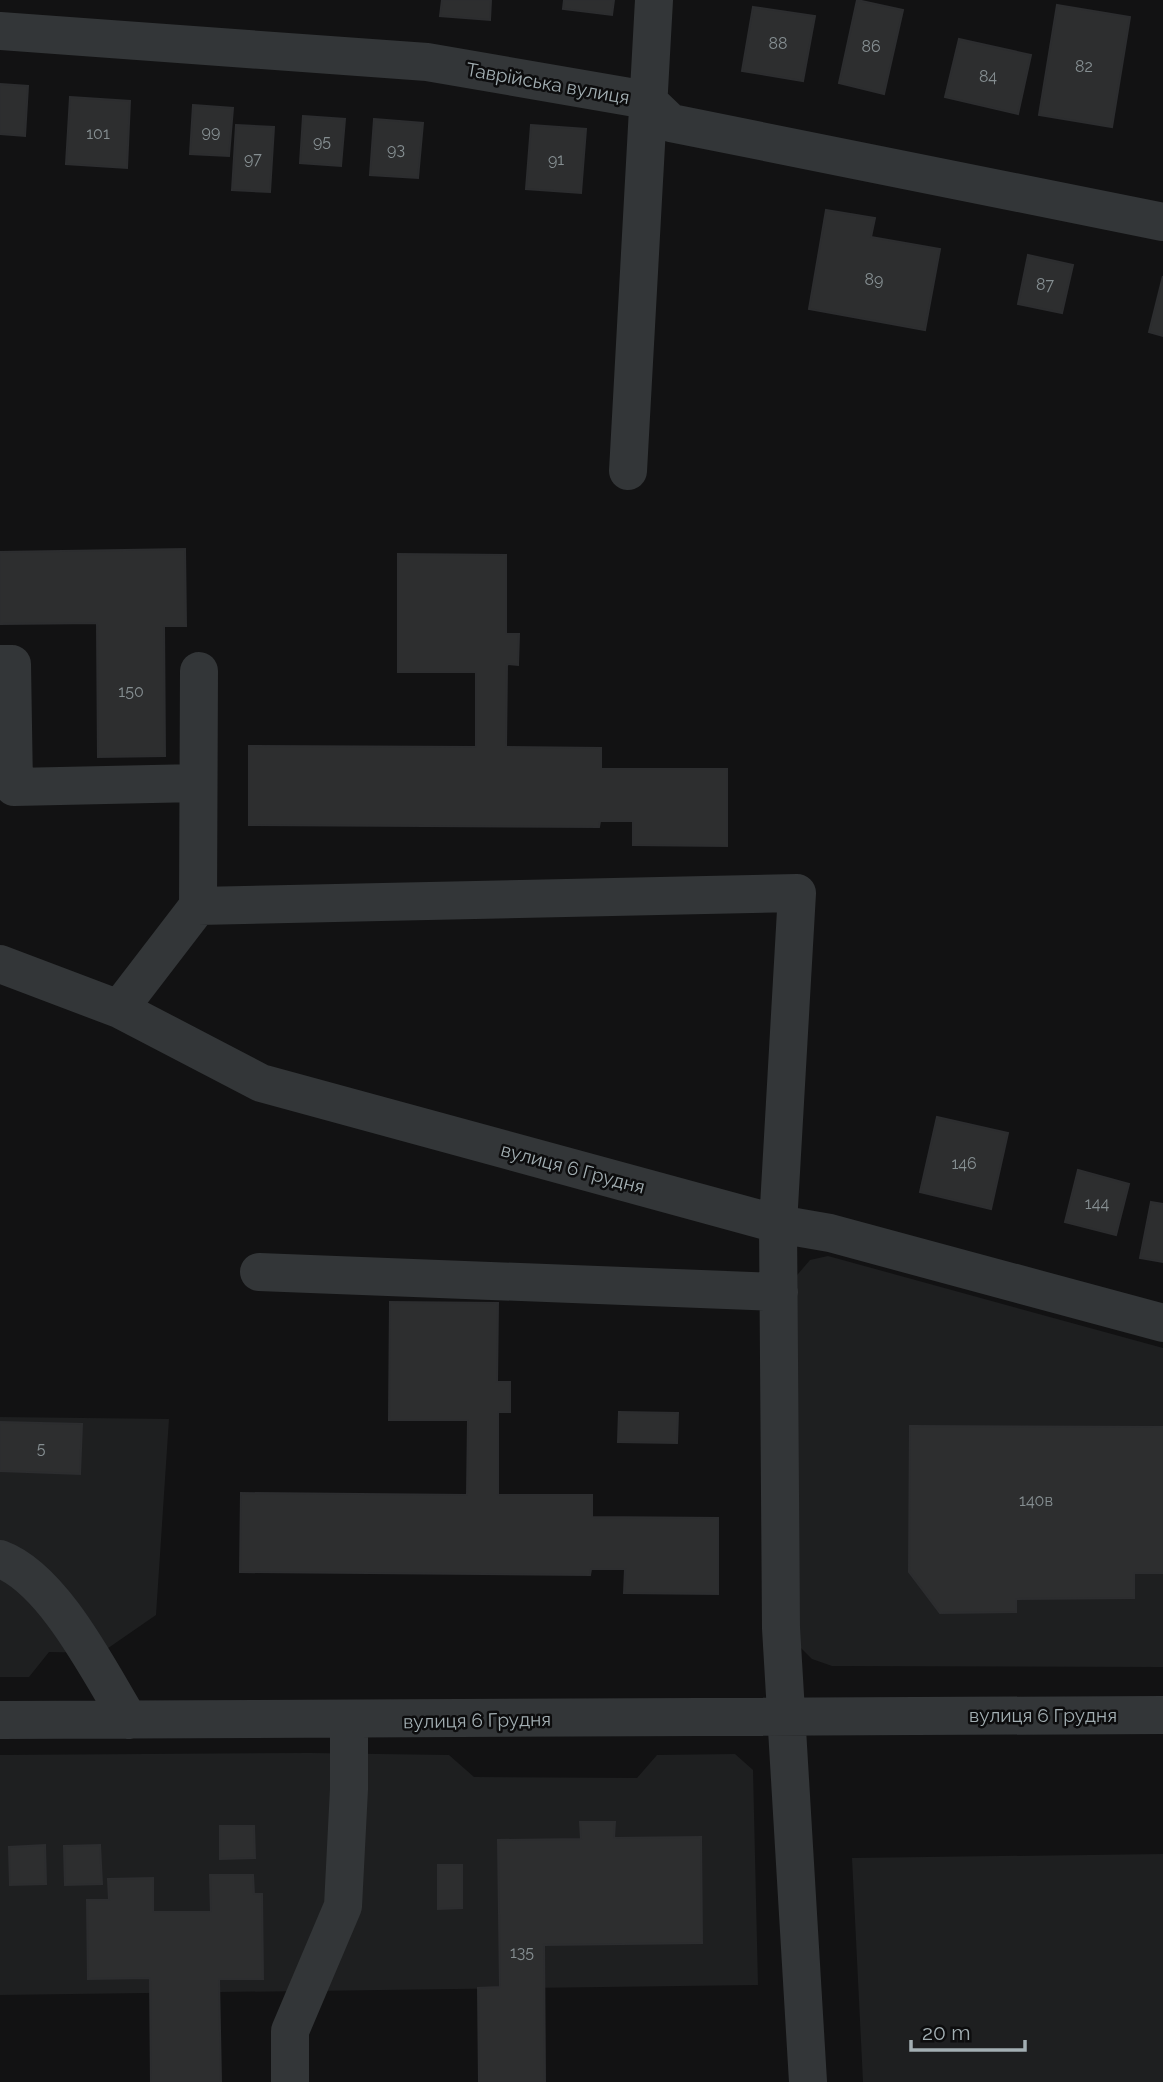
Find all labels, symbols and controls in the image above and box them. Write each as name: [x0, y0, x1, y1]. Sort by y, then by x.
house number: 88: [769, 34, 787, 53]
house number: 86: [861, 37, 881, 56]
house number: 82: [1075, 57, 1093, 76]
street label: Таврійська вулиця: [465, 58, 631, 108]
house number: 84: [979, 67, 997, 86]
house number: 99: [202, 122, 220, 141]
house number: 101: [86, 124, 110, 143]
house number: 95: [313, 132, 331, 151]
house number: 93: [387, 140, 405, 159]
house number: 97: [244, 149, 262, 168]
house number: 91: [548, 150, 564, 169]
house number: 89: [865, 270, 883, 289]
house number: 87: [1036, 275, 1054, 294]
house number: 150: [118, 682, 144, 701]
street label: вулиця 6 Грудня: [499, 1138, 647, 1198]
house number: 146: [951, 1154, 977, 1173]
house number: 144: [1085, 1194, 1109, 1213]
house number: 5: [37, 1439, 46, 1458]
house number: 140в: [1019, 1491, 1053, 1510]
street label: вулиця 6 Грудня: [969, 1704, 1117, 1726]
street label: вулиця 6 Грудня: [403, 1708, 551, 1732]
house number: 135: [510, 1943, 534, 1962]
scale bar: [911, 2008, 1025, 2052]
text: 20 m: [922, 2020, 970, 2045]

